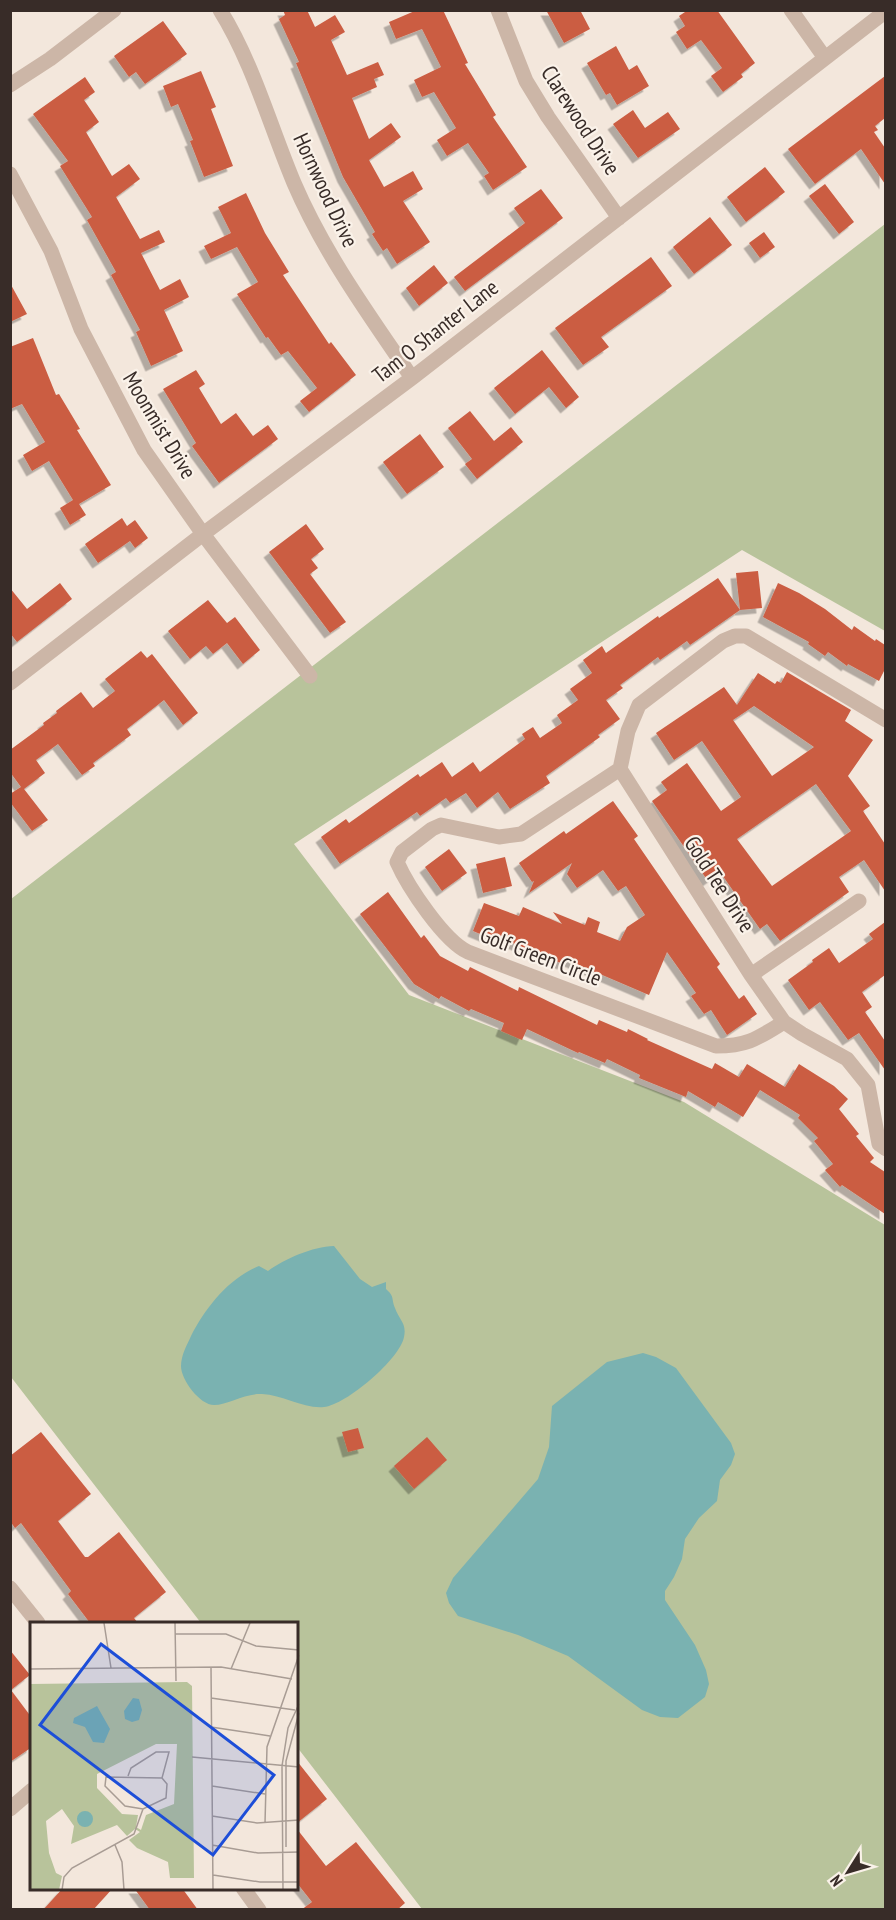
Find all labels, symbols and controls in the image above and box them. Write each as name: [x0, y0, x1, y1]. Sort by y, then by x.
street label: Clarewood Drive: [535, 60, 627, 180]
street label: Hornwood Drive: [287, 128, 365, 252]
street label: Tam O Shanter Lane: [366, 273, 504, 389]
street label: Moonmist Drive: [117, 366, 203, 484]
street label: Gold Tee Drive: [678, 831, 762, 937]
street label: Golf Green Circle: [476, 920, 606, 992]
inset map: [30, 1622, 298, 1890]
north arrow: [818, 1842, 878, 1902]
text: N: [825, 1872, 847, 1890]

